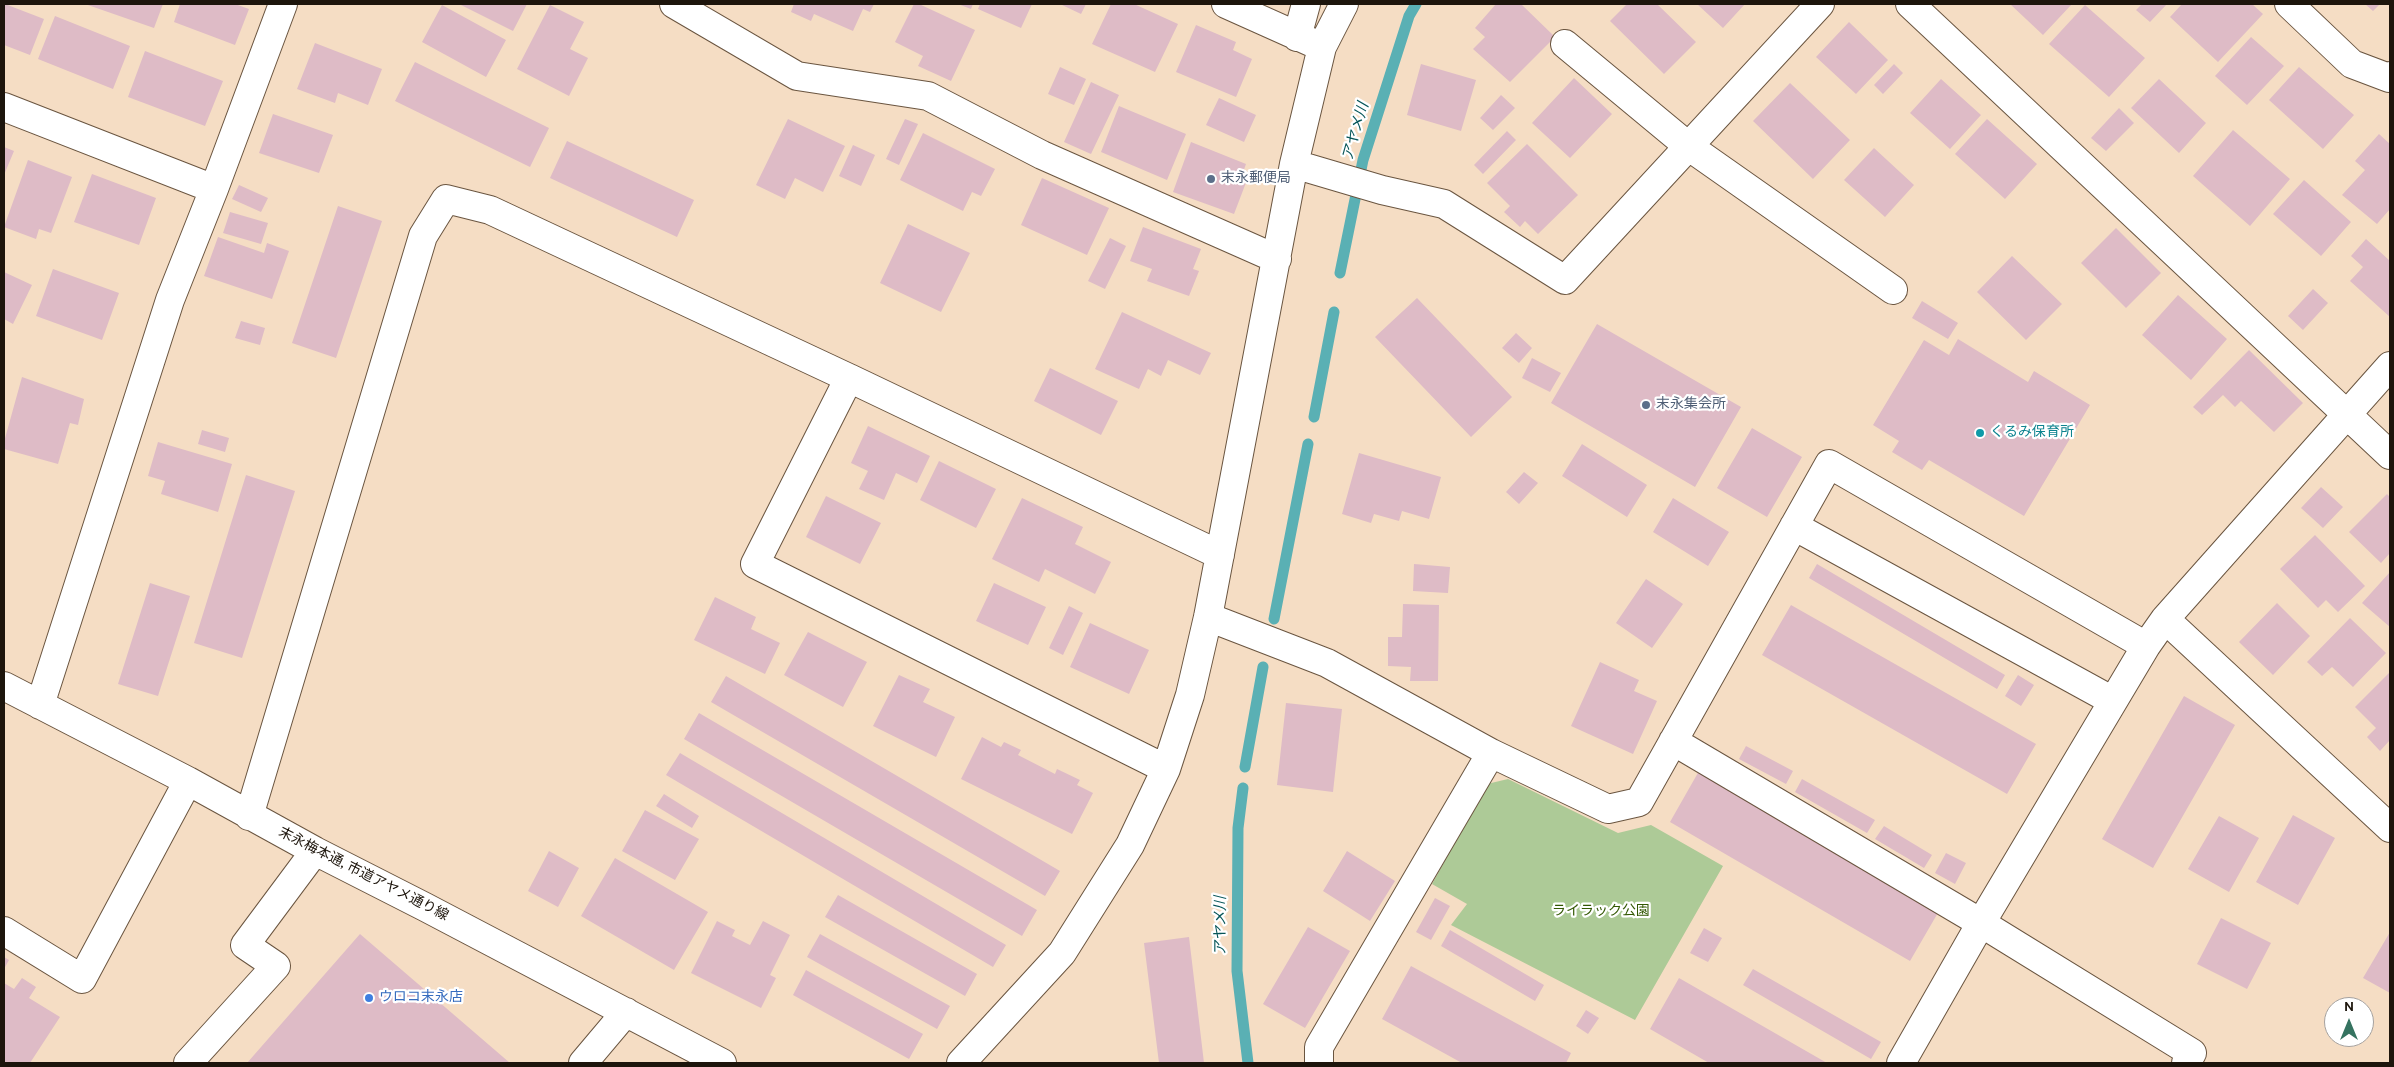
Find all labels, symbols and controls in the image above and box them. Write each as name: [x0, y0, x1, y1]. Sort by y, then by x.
water label: アヤメ川: [1340, 101, 1374, 163]
place label: 末永郵便局: [1221, 171, 1291, 187]
marker: 末永郵便局: [1205, 173, 1217, 185]
place label: 末永集会所: [1656, 397, 1726, 413]
marker: 末永集会所: [1640, 399, 1652, 411]
place label: くるみ保育所: [1990, 425, 2074, 441]
marker: くるみ保育所: [1974, 427, 1986, 439]
street label: 末永梅本通, 市道アヤメ通り線: [275, 825, 451, 925]
water label: アヤメ川: [1213, 896, 1231, 956]
park label: ライラック公園: [1552, 904, 1650, 920]
place label: ウロコ末永店: [379, 990, 463, 1006]
marker: ウロコ末永店: [363, 992, 375, 1004]
north arrow: [2324, 997, 2374, 1047]
text: N: [2344, 999, 2354, 1016]

